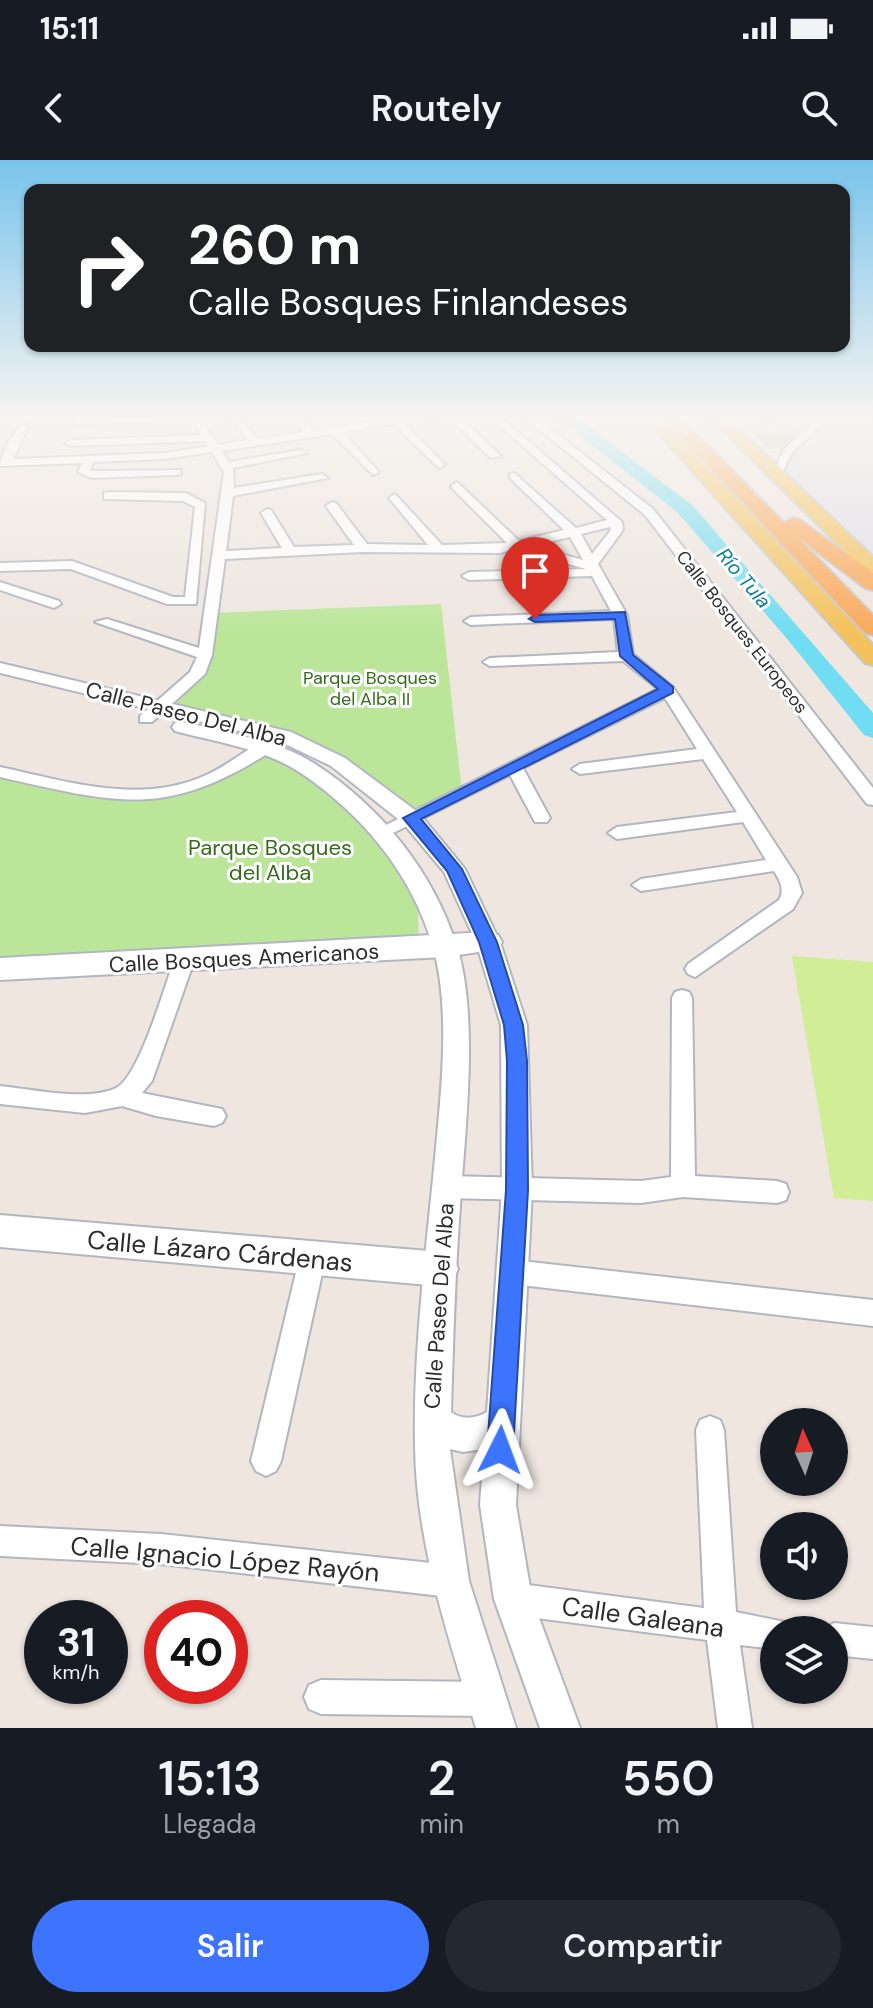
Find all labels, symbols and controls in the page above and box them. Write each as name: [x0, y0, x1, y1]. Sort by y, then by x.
text: 15:11: [40, 9, 99, 48]
text: Routely: [371, 85, 502, 132]
icon: back: [32, 86, 76, 130]
icon: search: [797, 86, 841, 130]
text: 260 m: [188, 208, 361, 281]
icon: right: [56, 216, 160, 320]
text: Calle Bosques Finlandeses: [188, 279, 628, 326]
pin: [501, 537, 569, 619]
water label: Río Tula: [711, 542, 777, 614]
street label: Calle Bosques Europeos: [671, 546, 813, 718]
icon: arrive: [513, 549, 557, 593]
park label: Parque Bosques del Alba II: [303, 666, 437, 711]
street label: Calle Paseo Del Alba: [82, 675, 290, 753]
park label: Parque Bosques del Alba: [188, 833, 352, 887]
street label: Calle Bosques Americanos: [108, 936, 380, 980]
street label: Calle Paseo Del Alba: [417, 1202, 461, 1410]
street label: Calle Lázaro Cárdenas: [86, 1222, 354, 1280]
position arrow: [458, 1408, 542, 1492]
north arrow: [760, 1408, 848, 1496]
map controls: [760, 1408, 848, 1704]
button: sound: [760, 1512, 848, 1600]
street label: Calle Ignacio López Rayón: [69, 1529, 381, 1589]
street label: Calle Galeana: [560, 1589, 726, 1645]
speed limit sign: 40: [144, 1600, 248, 1704]
text: 31: [57, 1616, 95, 1668]
button: layers: [760, 1616, 848, 1704]
text: km/h: [52, 1659, 100, 1685]
text: 15:13: [158, 1747, 261, 1810]
text: 2: [428, 1747, 456, 1810]
text: 550: [622, 1747, 715, 1810]
text: Llegada: [163, 1807, 256, 1841]
text: min: [420, 1807, 464, 1841]
text: m: [657, 1807, 680, 1841]
button: Salir: [32, 1900, 429, 1992]
button: Compartir: [445, 1900, 841, 1992]

